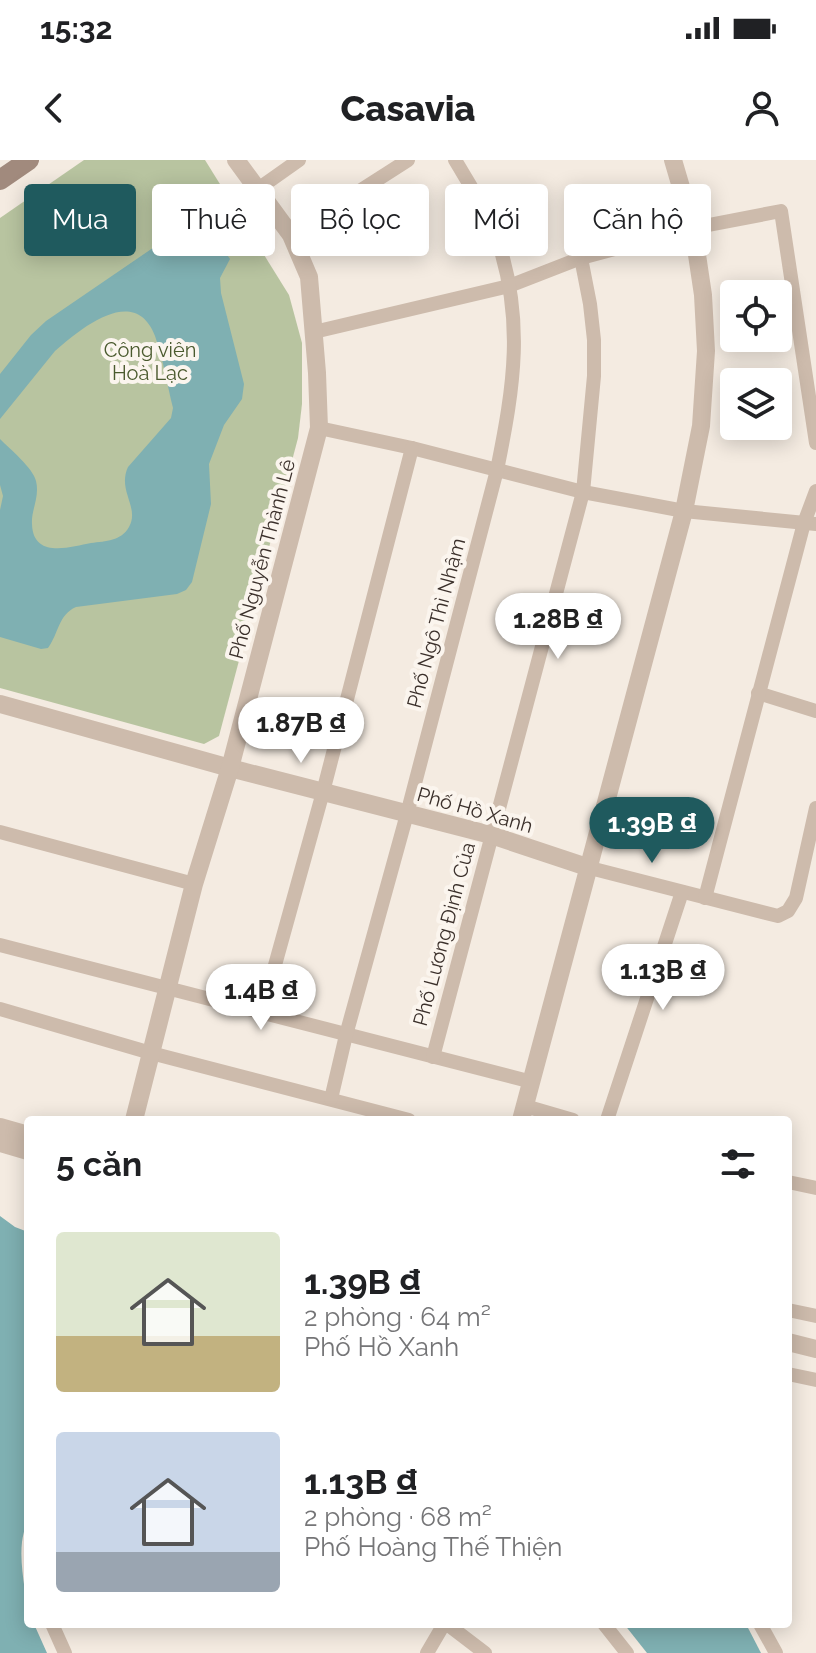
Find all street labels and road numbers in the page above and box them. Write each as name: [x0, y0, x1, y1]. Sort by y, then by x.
street label: Phố Nguyễn Thành Lê: [224, 456, 300, 661]
street label: Phố Ngô Thì Nhậm: [402, 535, 470, 711]
street label: Phố Hồ Xanh: [414, 782, 536, 838]
street label: Phố Lương Định Của: [408, 839, 480, 1029]

